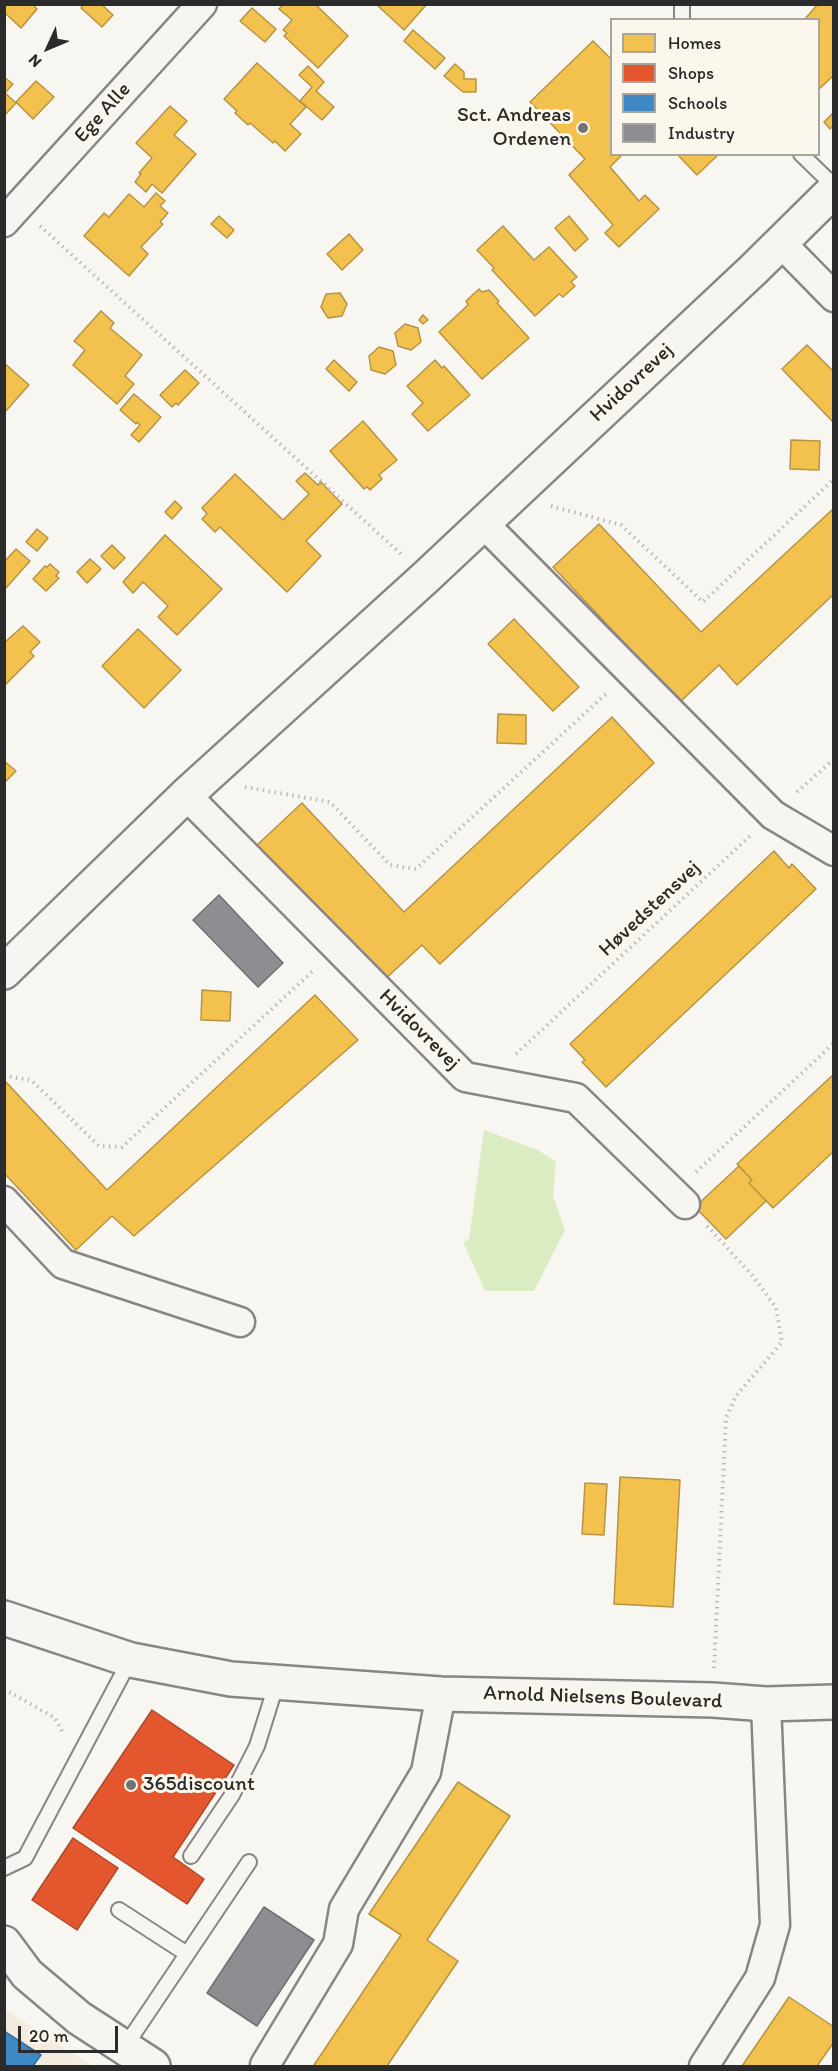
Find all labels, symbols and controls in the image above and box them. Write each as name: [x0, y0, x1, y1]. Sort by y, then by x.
north arrow: [18, 18, 78, 78]
legend: [610, 18, 820, 156]
text: Homes: [668, 32, 721, 54]
text: N: [24, 50, 45, 71]
text: Shops: [668, 62, 714, 84]
street label: Ege Alle: [69, 78, 137, 148]
text: Schools: [668, 92, 727, 114]
place label: Sct. Andreas Ordenen: [457, 103, 571, 153]
marker: Sct. Andreas Ordenen: [576, 121, 590, 135]
text: Industry: [668, 122, 735, 144]
street label: Hvidovrevej: [585, 338, 679, 428]
street label: Høvedstensvej: [594, 856, 706, 962]
street label: Hvidovrevej: [373, 984, 465, 1076]
street label: Arnold Nielsens Boulevard: [483, 1681, 723, 1715]
place label: 365discount: [143, 1772, 255, 1798]
marker: 365discount: [124, 1778, 138, 1792]
scale bar: [21, 2014, 122, 2052]
text: 20 m: [29, 2025, 69, 2047]

